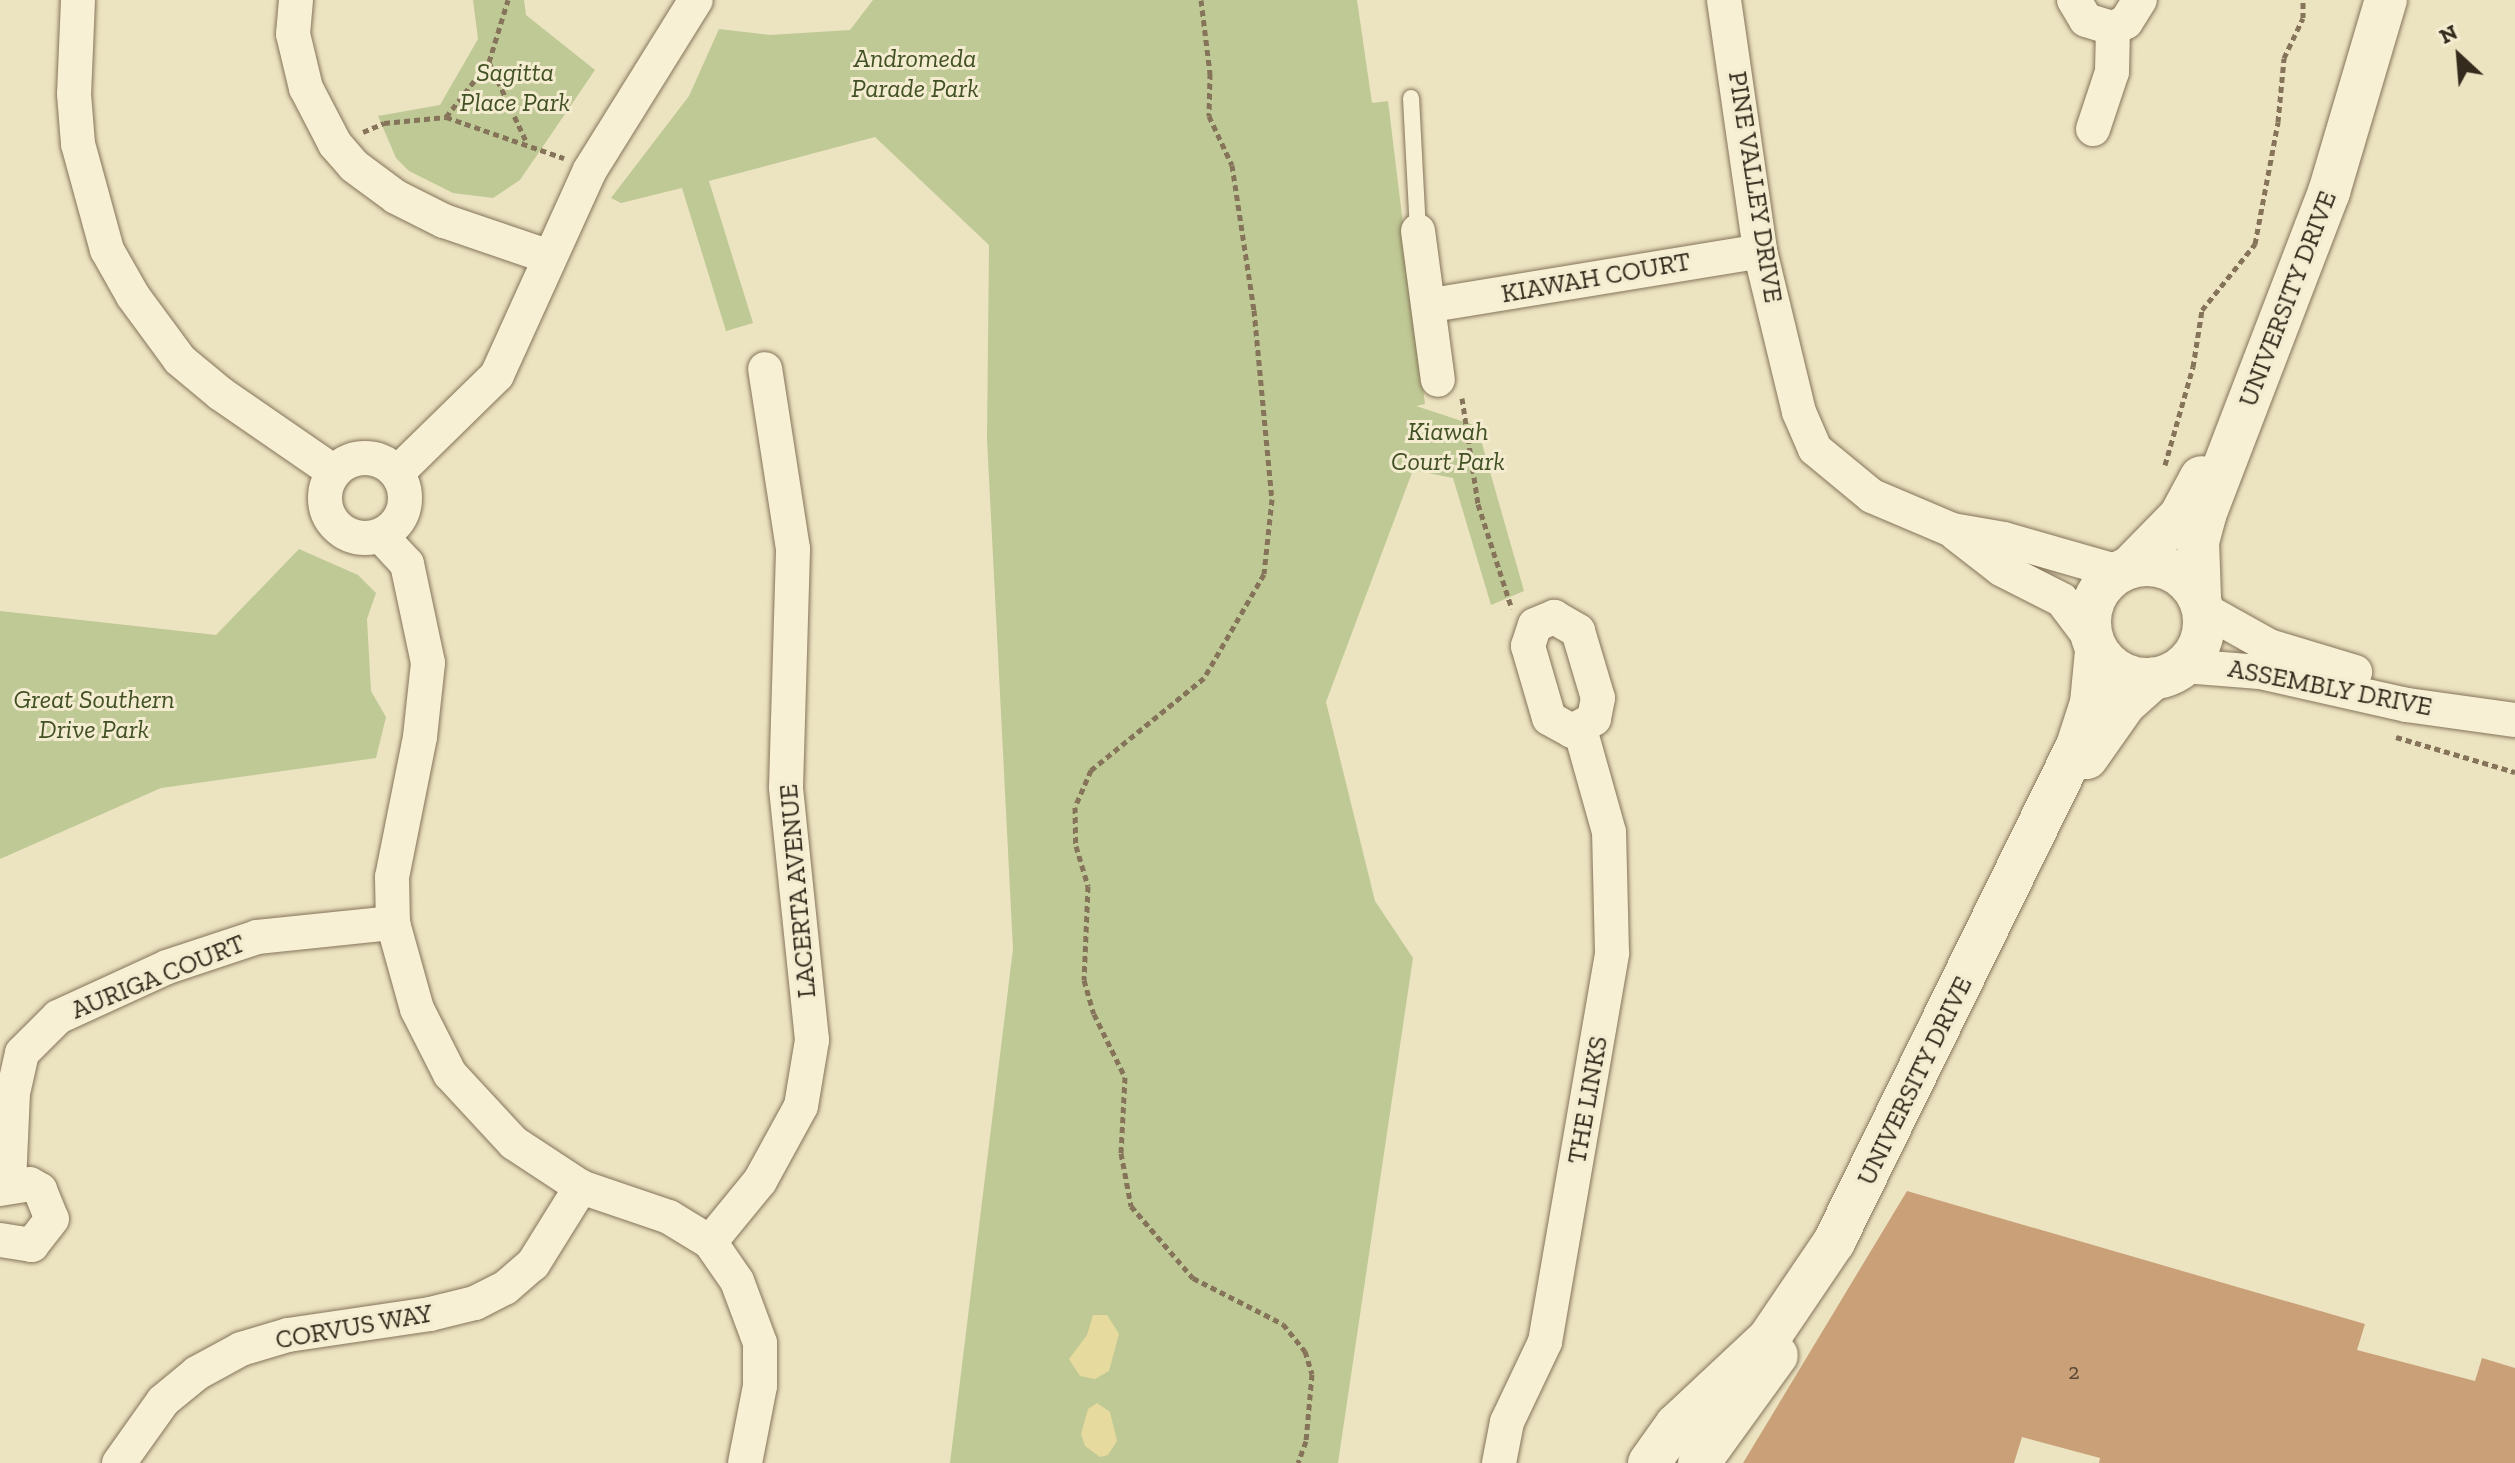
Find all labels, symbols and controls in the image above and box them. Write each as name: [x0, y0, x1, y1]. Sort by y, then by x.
north arrow: [2419, 16, 2499, 96]
text: N: [2435, 18, 2462, 50]
park label: Andromeda Parade Park: [851, 43, 979, 104]
park label: Sagitta Place Park: [460, 57, 570, 118]
street label: PINE VALLEY DRIVE: [1721, 68, 1789, 306]
street label: UNIVERSITY DRIVE: [2232, 186, 2344, 412]
street label: KIAWAH COURT: [1499, 246, 1693, 310]
park label: Kiawah Court Park: [1391, 416, 1505, 478]
street label: ASSEMBLY DRIVE: [2225, 653, 2435, 723]
park label: Great Southern Drive Park: [13, 684, 175, 746]
street label: LACERTA AVENUE: [773, 782, 823, 1000]
street label: AURIGA COURT: [66, 928, 250, 1026]
street label: UNIVERSITY DRIVE: [1851, 971, 1979, 1191]
street label: THE LINKS: [1561, 1034, 1615, 1166]
street label: CORVUS WAY: [273, 1298, 435, 1356]
house number: 2: [2068, 1359, 2080, 1385]

